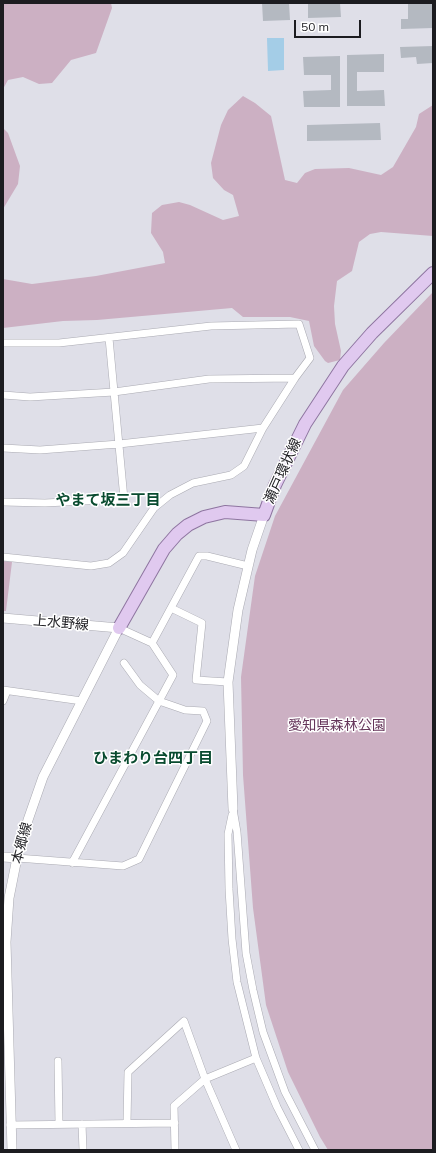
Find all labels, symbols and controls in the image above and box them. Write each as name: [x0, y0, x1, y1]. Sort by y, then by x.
scale bar: [296, 12, 363, 38]
text: 50 m: [301, 19, 329, 34]
street label: 瀬戸環状線: [261, 436, 305, 506]
district label: やまて坂三丁目: [56, 491, 160, 509]
street label: 上水野線: [32, 612, 90, 634]
park label: 愛知県森林公園: [288, 718, 386, 734]
district label: ひまわり台四丁目: [93, 749, 213, 767]
street label: 本郷線: [8, 821, 36, 865]

